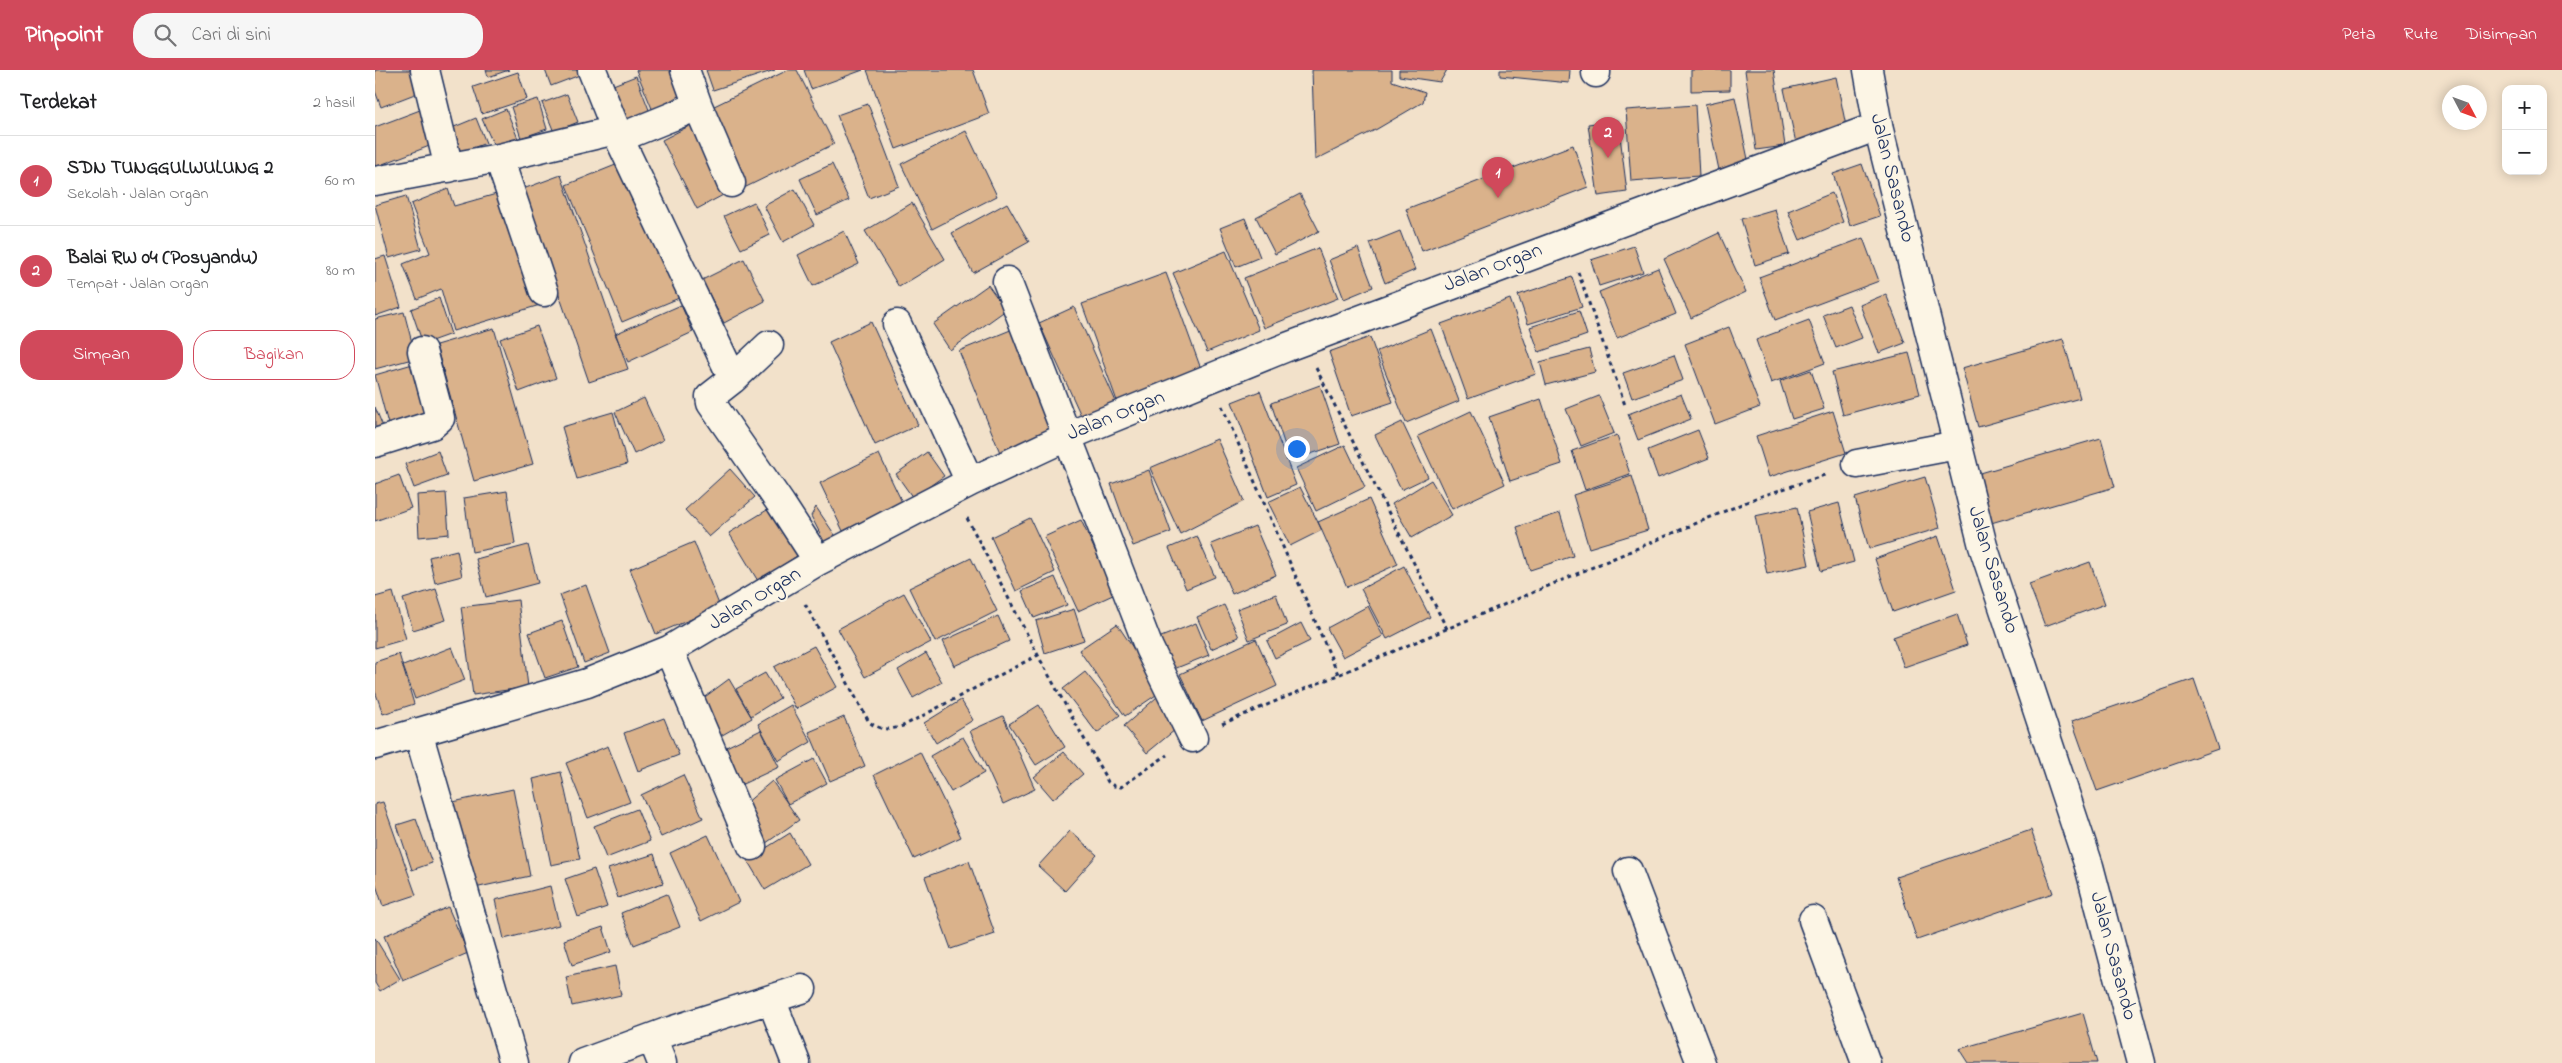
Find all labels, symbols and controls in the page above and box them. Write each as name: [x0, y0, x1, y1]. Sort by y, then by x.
search box: [133, 13, 483, 58]
text: Pinpoint: [25, 18, 103, 53]
icon: search: [151, 21, 179, 49]
text: Cari di sini: [191, 22, 271, 49]
text: Peta: [2342, 22, 2375, 48]
text: Rute: [2403, 22, 2438, 48]
text: Disimpan: [2466, 22, 2537, 48]
north arrow: [2442, 85, 2487, 130]
map controls: [2502, 85, 2547, 175]
button: +: [2502, 85, 2547, 130]
text: Terdekat: [20, 88, 97, 118]
text: 2 hasil: [313, 91, 355, 115]
street label: Jalan Sasando: [1861, 110, 1923, 246]
pin: 2: [1592, 117, 1624, 158]
button: −: [2502, 130, 2547, 175]
text: SDN TUNGGULWULUNG 2: [67, 155, 273, 182]
pin: 1: [1482, 157, 1514, 198]
text: 1: [33, 169, 39, 193]
text: 60 m: [325, 169, 355, 193]
text: Sekolah · Jalan Organ: [67, 182, 209, 206]
street label: Jalan Organ: [1439, 235, 1547, 302]
text: Balai RW 04 (Posyandu): [67, 245, 257, 272]
text: 2: [32, 259, 40, 283]
text: 80 m: [326, 259, 355, 283]
text: Tempat · Jalan Organ: [67, 272, 209, 296]
button: Simpan: [20, 330, 183, 380]
button: Bagikan: [193, 330, 355, 380]
street label: Jalan Organ: [1062, 383, 1170, 451]
your location: [1284, 436, 1310, 462]
street label: Jalan Sasando: [1959, 502, 2027, 638]
street label: Jalan Organ: [703, 559, 808, 640]
street label: Jalan Sasando: [2081, 888, 2145, 1024]

